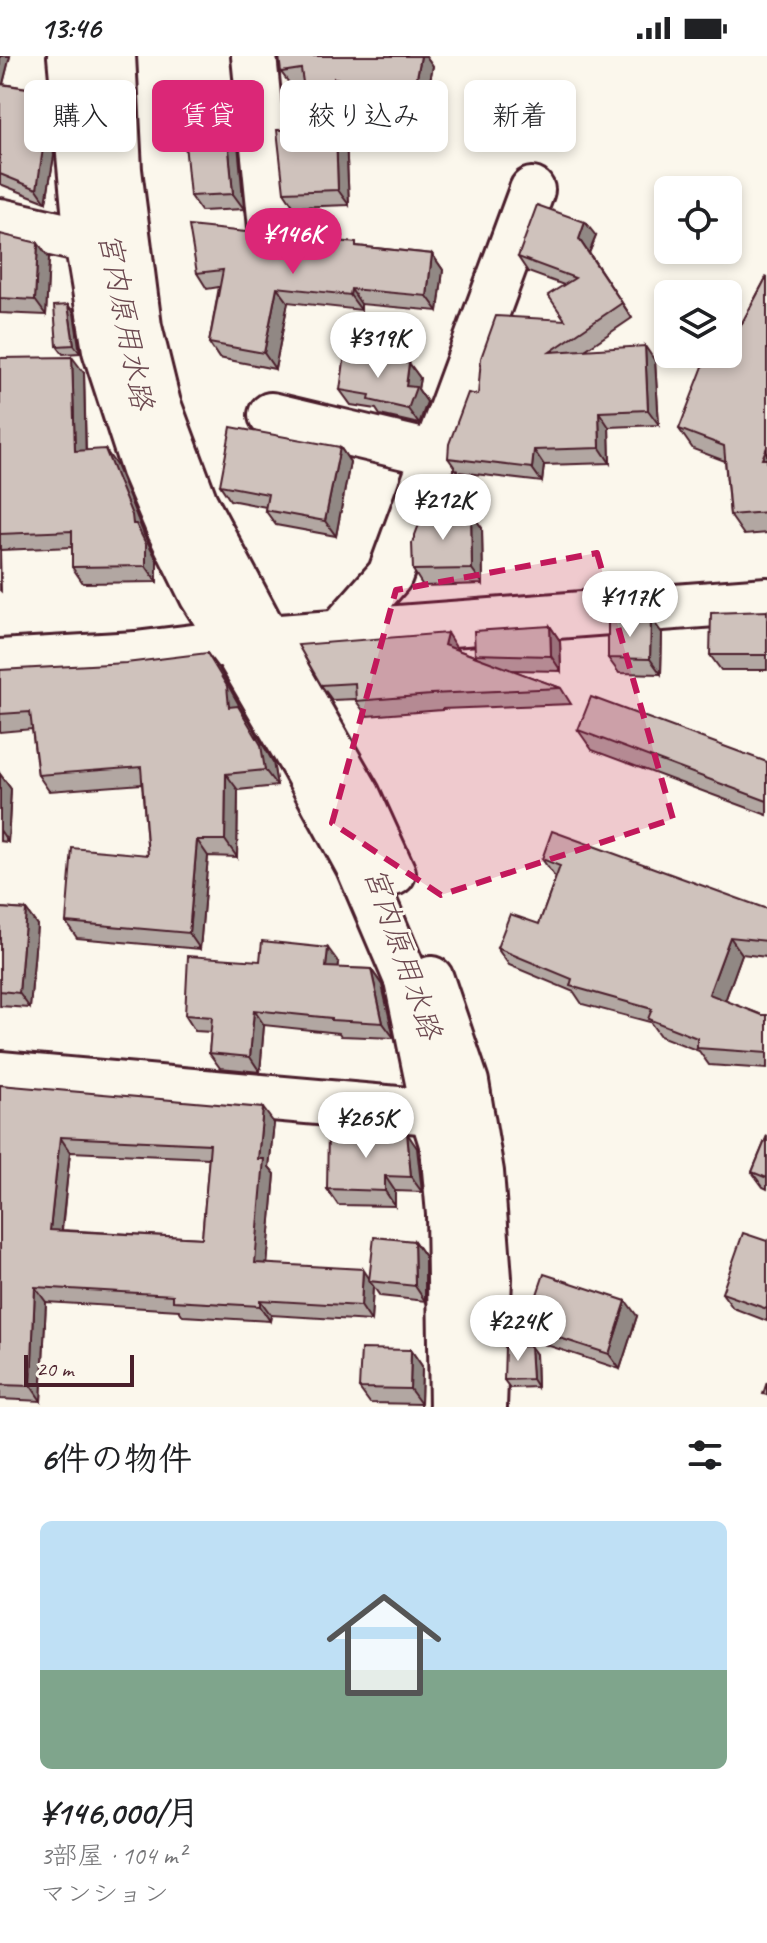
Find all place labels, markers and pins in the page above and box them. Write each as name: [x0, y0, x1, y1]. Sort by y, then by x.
pin: ¥146K: [237, 208, 349, 276]
pin: ¥319K: [322, 312, 434, 380]
pin: ¥212K: [387, 474, 499, 542]
pin: ¥117K: [574, 571, 686, 639]
pin: ¥265K: [310, 1092, 422, 1160]
pin: ¥224K: [462, 1295, 574, 1363]

